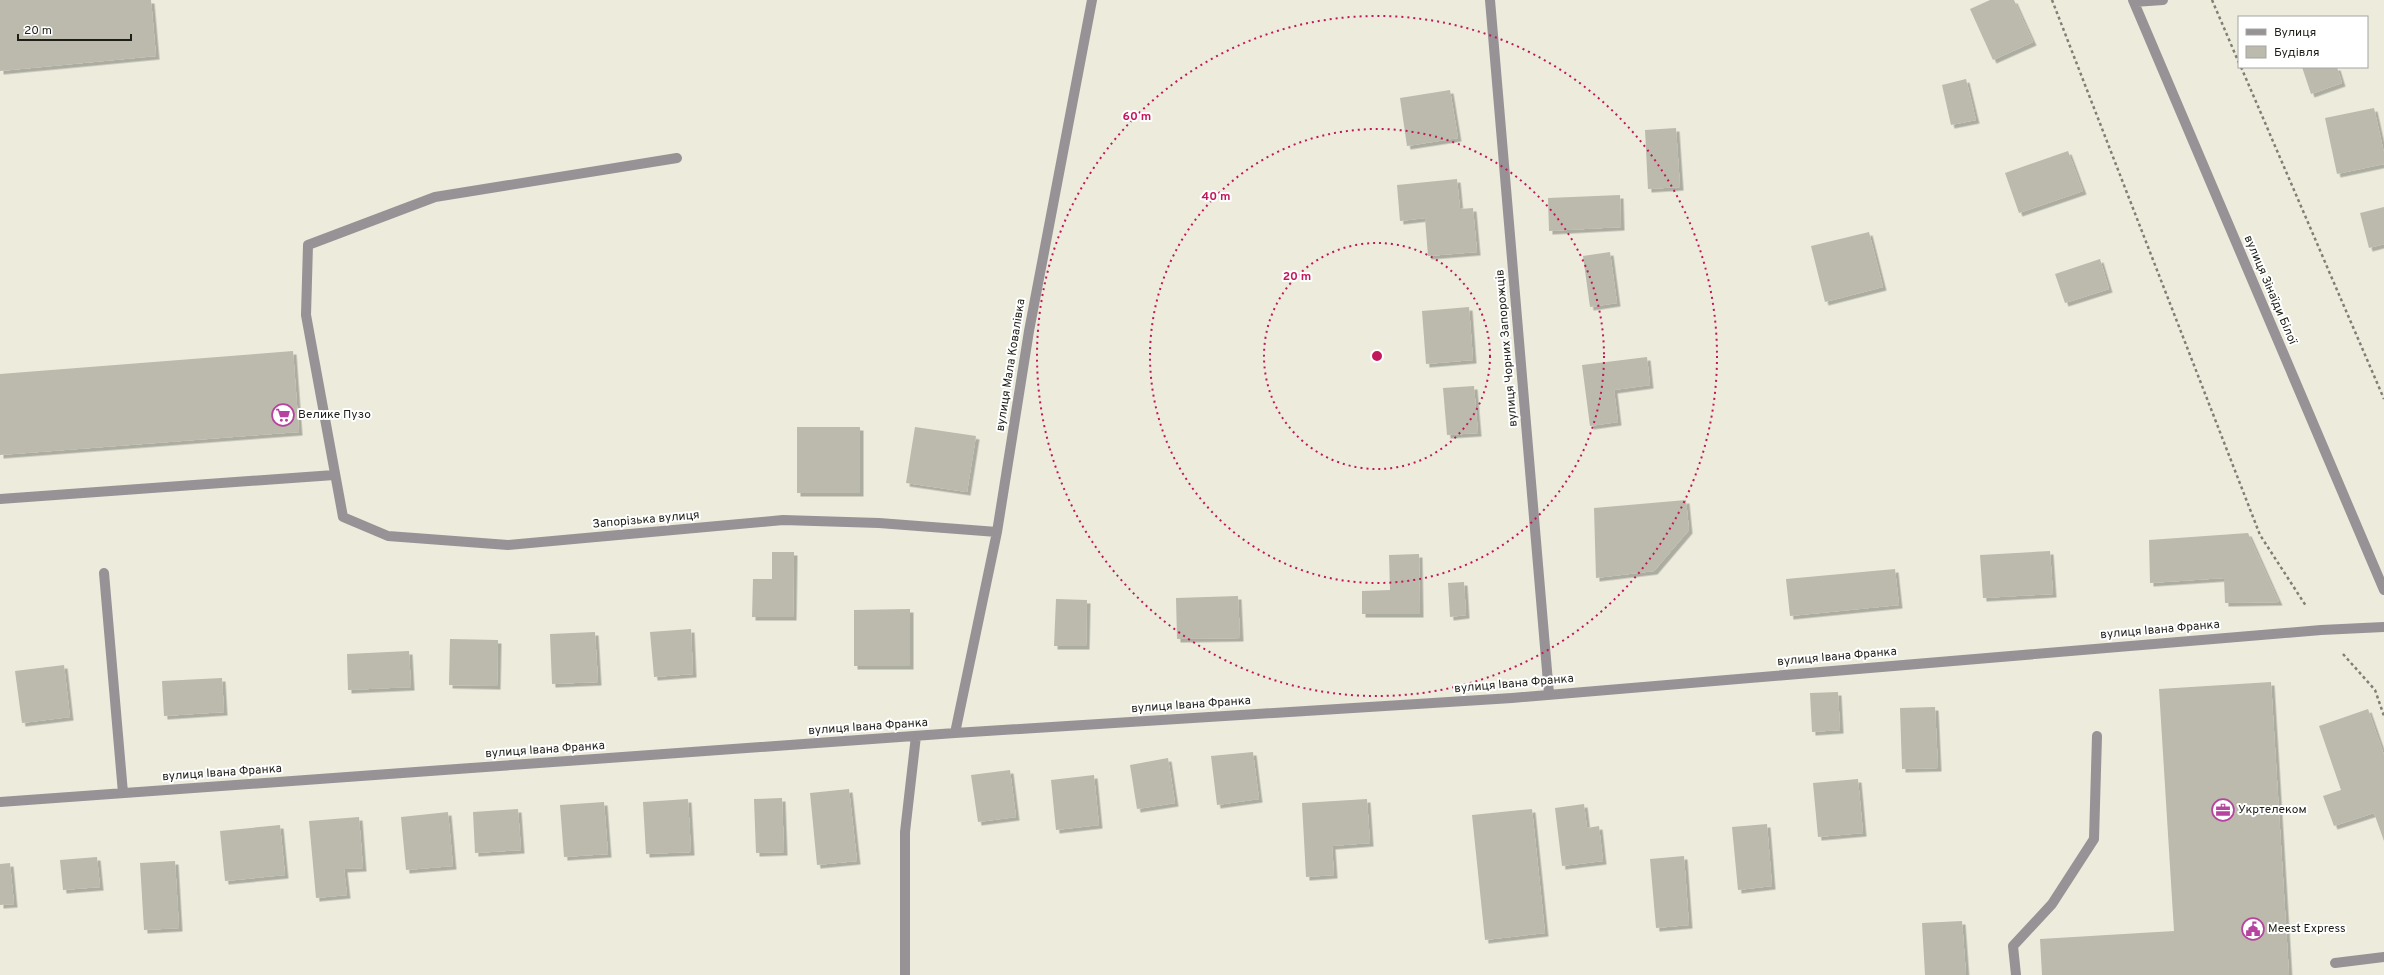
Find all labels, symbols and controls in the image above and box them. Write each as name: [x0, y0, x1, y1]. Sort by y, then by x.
scale bar: [18, 16, 131, 42]
legend: [2238, 16, 2368, 68]
text: 20 m: [24, 23, 52, 39]
text: Вулиця: [2274, 25, 2316, 41]
text: Будівля: [2274, 45, 2320, 61]
text: 60 m: [1123, 109, 1151, 125]
text: 40 m: [1201, 189, 1231, 205]
street label: вулиця Зінаїди Білої: [2240, 233, 2301, 348]
text: 20 m: [1283, 269, 1311, 285]
street label: вулиця Чорних Запорожців: [1492, 269, 1522, 427]
street label: вулиця Мала Ковалівка: [993, 297, 1029, 433]
centre of rings: [1370, 349, 1384, 363]
supermarket icon: Велике Пузо: [270, 402, 296, 428]
place label: Велике Пузо: [298, 407, 371, 423]
street label: Запорізька вулиця: [592, 507, 700, 533]
street label: вулиця Івана Франка: [2100, 617, 2220, 643]
street label: вулиця Івана Франка: [1777, 644, 1897, 670]
street label: вулиця Івана Франка: [1454, 671, 1574, 697]
street label: вулиця Івана Франка: [1131, 693, 1251, 717]
street label: вулиця Івана Франка: [808, 715, 928, 739]
street label: вулиця Івана Франка: [485, 738, 605, 762]
street label: вулиця Івана Франка: [162, 761, 282, 785]
office icon: Укртелеком: [2210, 797, 2236, 823]
place label: Укртелеком: [2238, 802, 2307, 818]
public building icon: Meest Express: [2240, 916, 2266, 942]
place label: Meest Express: [2268, 921, 2346, 937]

